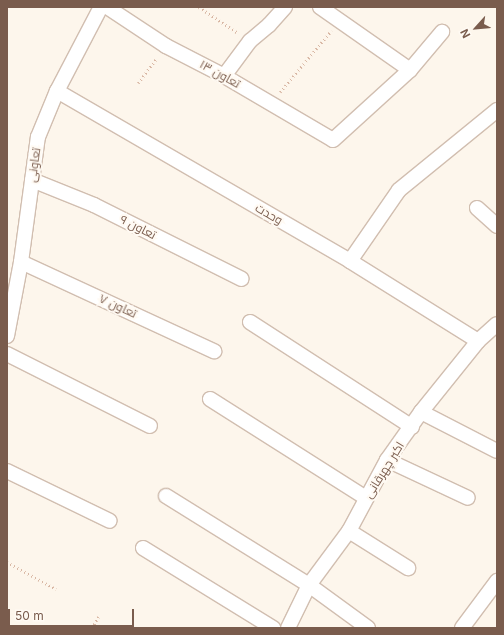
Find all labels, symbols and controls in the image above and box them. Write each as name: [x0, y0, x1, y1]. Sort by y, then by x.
north arrow: [456, 8, 496, 48]
text: N: [457, 27, 473, 40]
street label: تعاون ۱۳: [197, 57, 243, 91]
street label: تعاونی: [24, 147, 44, 183]
street label: وحدت: [253, 200, 285, 228]
street label: تعاون ۹: [118, 212, 158, 242]
street label: تعاون ۷: [97, 291, 139, 321]
street label: اکبر چهرقانی: [361, 439, 407, 501]
scale bar: [10, 601, 136, 627]
text: 50 m: [15, 608, 44, 623]

